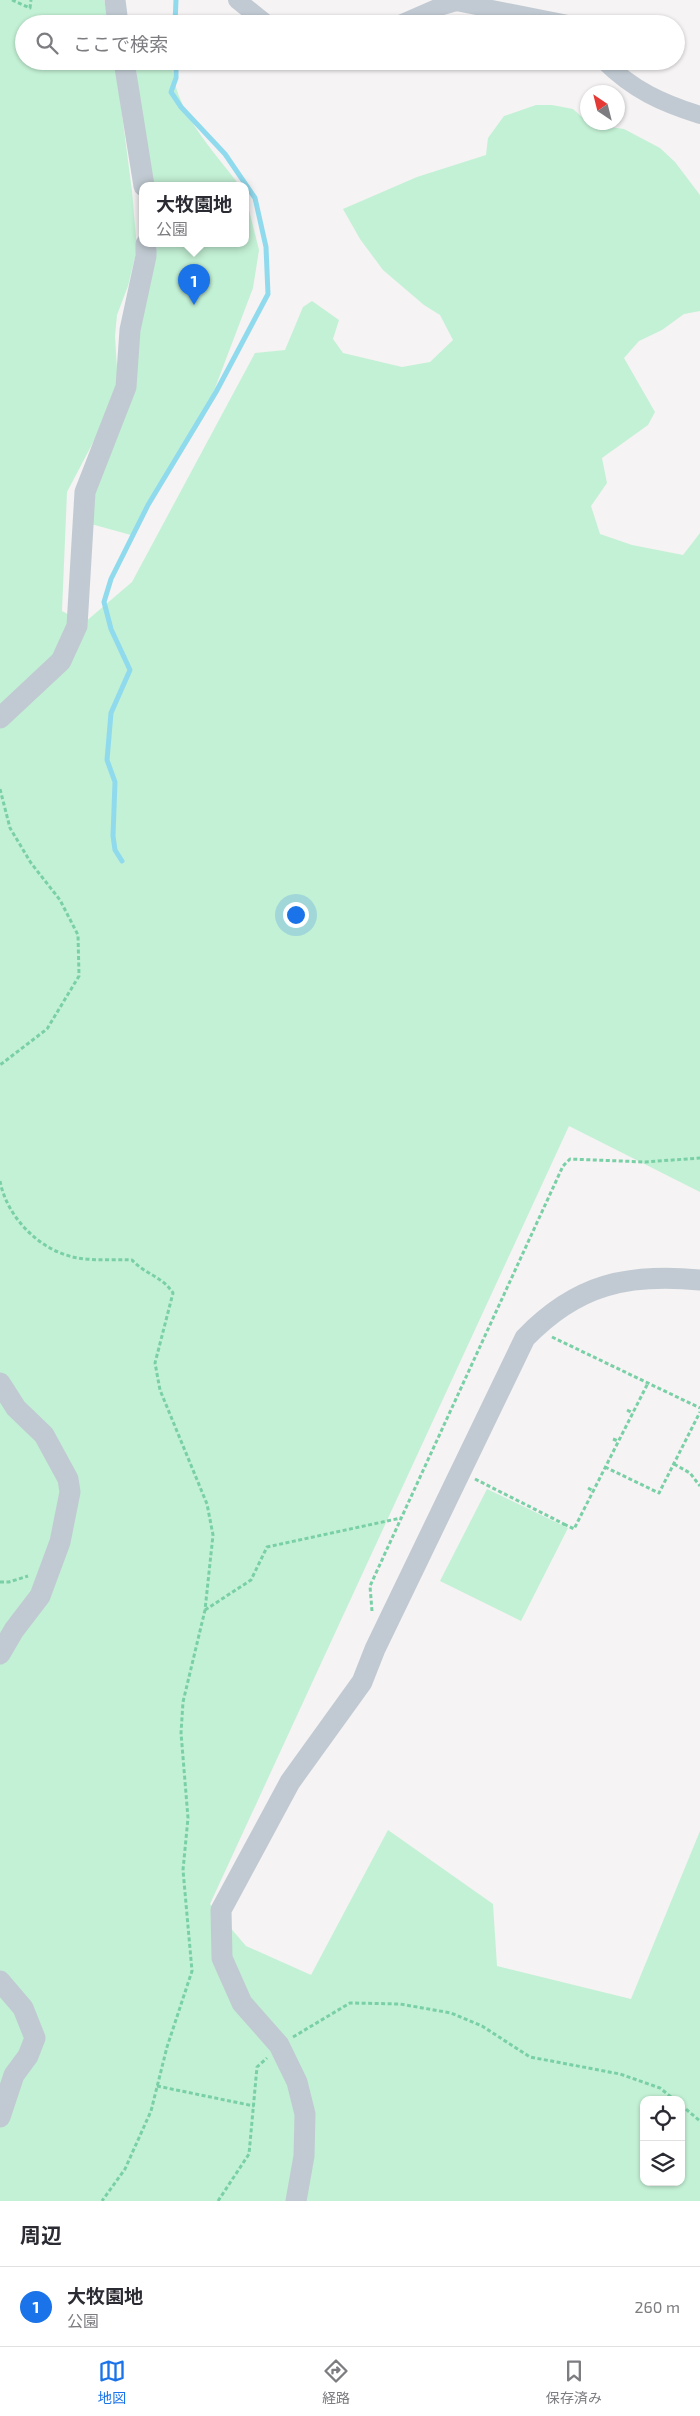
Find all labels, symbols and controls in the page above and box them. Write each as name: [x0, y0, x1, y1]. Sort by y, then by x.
search box: [15, 15, 685, 70]
icon: search: [33, 29, 61, 57]
text: ここで検索: [73, 32, 168, 55]
north arrow: [580, 85, 625, 130]
popup: [139, 182, 249, 247]
text: 大牧園地: [156, 192, 232, 215]
text: 公園: [156, 219, 188, 238]
pin: 1: [178, 264, 210, 305]
your location: [283, 902, 309, 928]
map controls: [640, 2096, 685, 2186]
button: locate: [640, 2096, 685, 2141]
button: layers: [640, 2141, 685, 2186]
text: 周辺: [20, 2222, 62, 2247]
text: 大牧園地: [67, 2284, 143, 2307]
text: 1: [33, 2297, 39, 2316]
text: 260 m: [635, 2297, 680, 2316]
text: 公園: [67, 2311, 99, 2330]
tab: 地図: [98, 2357, 126, 2407]
tab: 経路: [322, 2357, 350, 2407]
tab: 保存済み: [546, 2357, 602, 2407]

